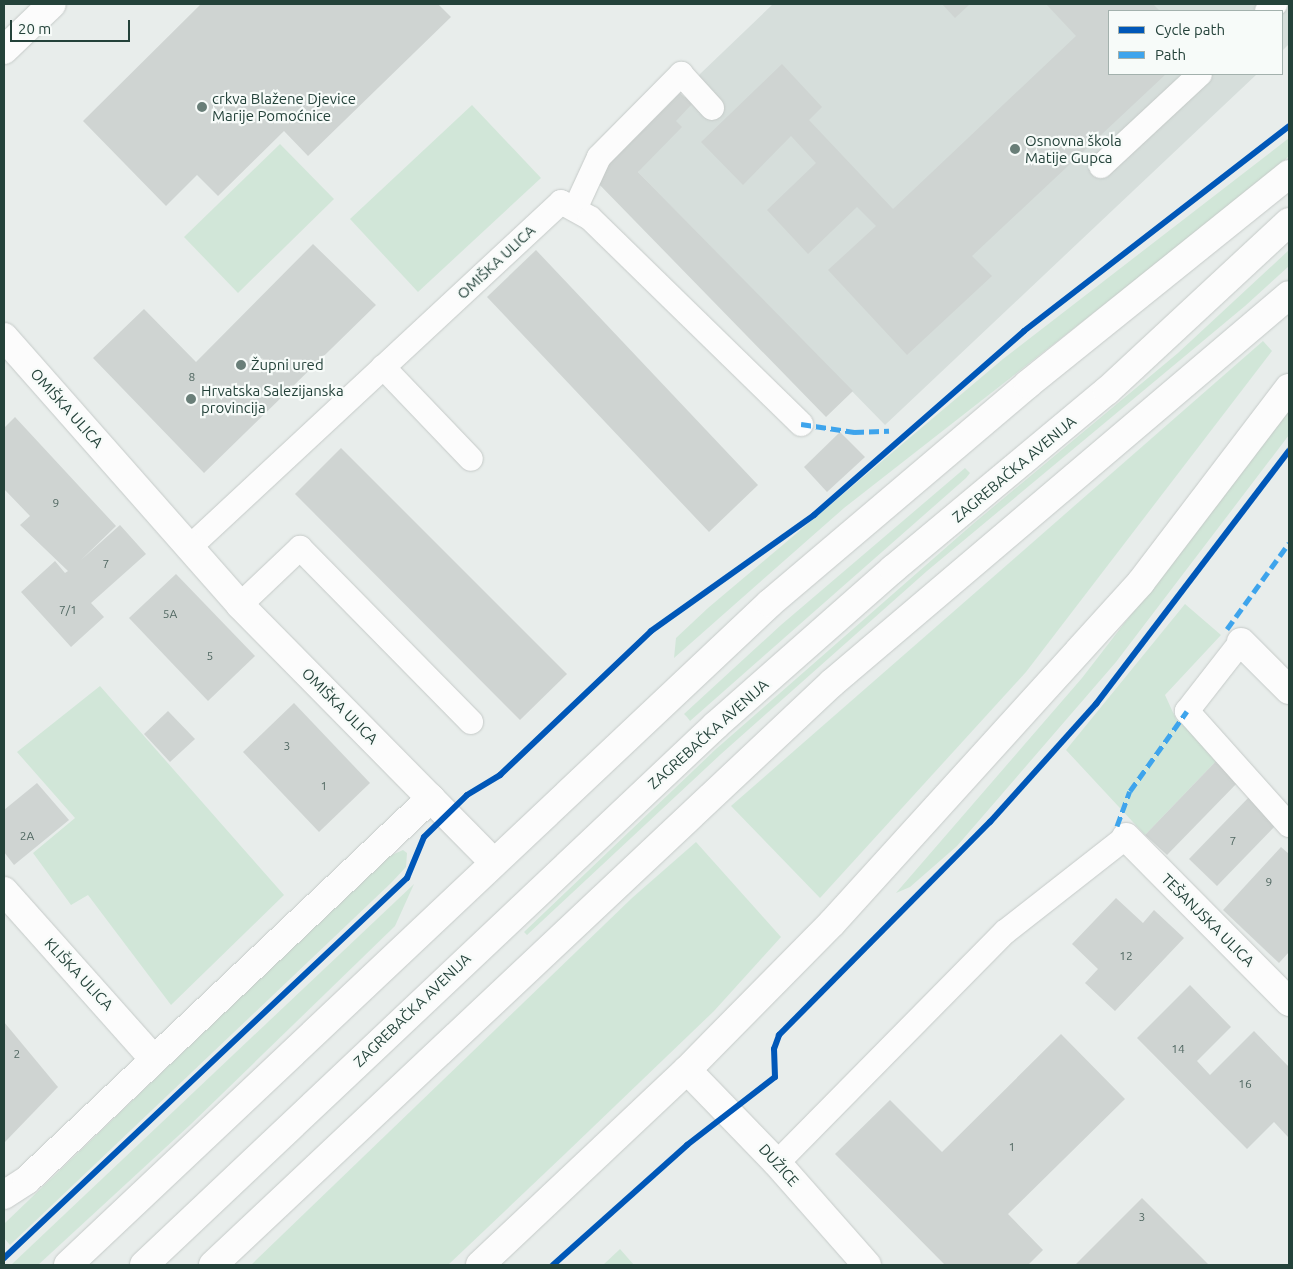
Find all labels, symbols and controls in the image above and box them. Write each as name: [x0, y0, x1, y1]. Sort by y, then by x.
scale bar: [12, 10, 132, 42]
legend: [1108, 10, 1283, 75]
text: 20 m: [18, 20, 51, 37]
text: Cycle path: [1155, 21, 1225, 38]
text: Path: [1155, 46, 1186, 63]
place label: crkva Blažene Djevice Marije Pomoćnice: [212, 89, 356, 124]
marker: crkva Blažene Djevice Marije Pomoćnice: [196, 101, 208, 113]
place label: Osnovna škola Matije Gupca: [1025, 131, 1122, 166]
marker: Osnovna škola Matije Gupca: [1009, 143, 1021, 155]
street label: OMIŠKA ULICA: [453, 221, 539, 303]
place label: Župni ured: [251, 356, 324, 374]
marker: Župni ured: [235, 359, 247, 371]
street label: OMIŠKA ULICA: [27, 365, 107, 451]
house number: 8: [189, 370, 195, 384]
place label: Hrvatska Salezijanska provincija: [201, 381, 344, 416]
marker: Hrvatska Salezijanska provincija: [185, 393, 197, 405]
street label: ZAGREBAČKA AVENIJA: [949, 412, 1079, 526]
house number: 9: [53, 496, 59, 510]
house number: 7: [103, 557, 109, 571]
house number: 7/1: [59, 603, 77, 617]
house number: 5A: [163, 607, 177, 621]
house number: 5: [207, 649, 213, 663]
street label: OMIŠKA ULICA: [298, 664, 382, 748]
street label: ZAGREBAČKA AVENIJA: [644, 675, 772, 793]
house number: 3: [284, 739, 290, 753]
house number: 1: [321, 779, 327, 793]
house number: 2A: [20, 829, 34, 843]
house number: 7: [1230, 834, 1236, 848]
street label: TEŠANJSKA ULICA: [1158, 870, 1258, 970]
house number: 9: [1266, 875, 1272, 889]
street label: KLIŠKA ULICA: [41, 934, 117, 1014]
street label: ZAGREBAČKA AVENIJA: [350, 949, 474, 1071]
house number: 12: [1119, 949, 1133, 963]
house number: 14: [1171, 1042, 1185, 1056]
house number: 2: [14, 1047, 20, 1061]
house number: 16: [1238, 1077, 1252, 1091]
street label: DUŽICE: [755, 1140, 803, 1190]
house number: 1: [1009, 1140, 1015, 1154]
house number: 3: [1139, 1210, 1145, 1224]

